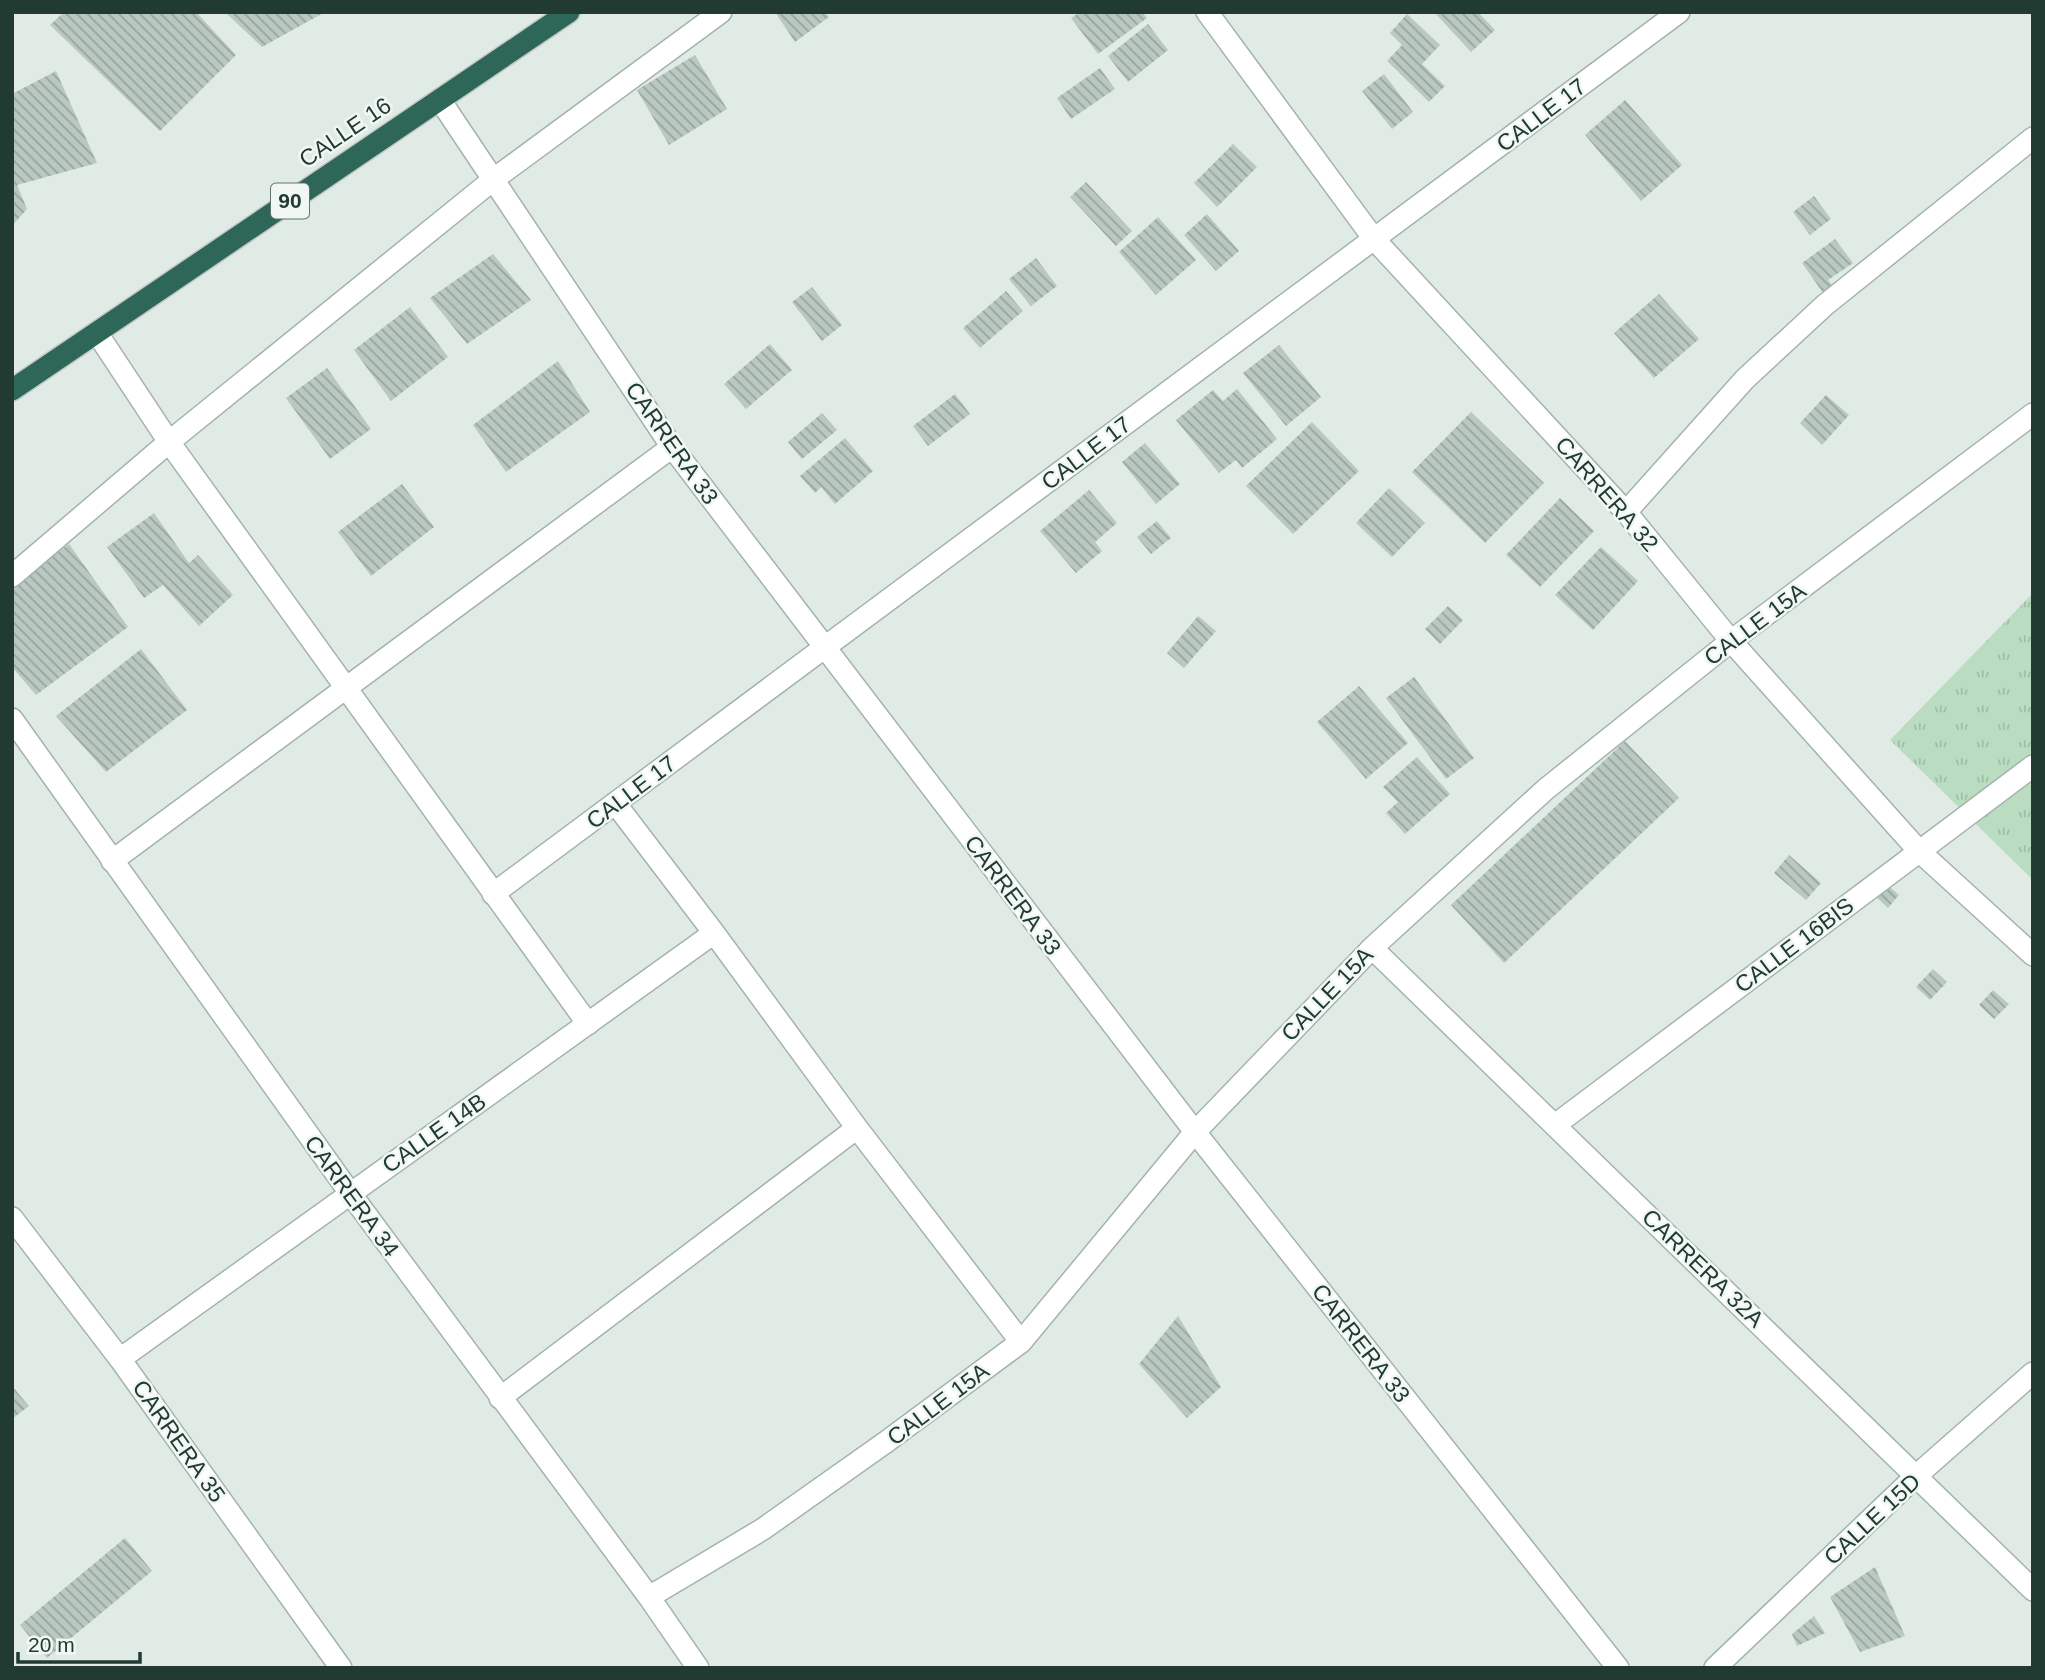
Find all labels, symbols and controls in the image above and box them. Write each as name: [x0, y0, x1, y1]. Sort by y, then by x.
street label: CALLE 17: [1491, 73, 1591, 157]
street label: CALLE 16: [294, 92, 396, 172]
road number: 90: [271, 184, 309, 218]
street label: CARRERA 33: [620, 377, 724, 509]
street label: CALLE 17: [1036, 411, 1136, 495]
street label: CARRERA 32: [1550, 431, 1664, 557]
street label: CALLE 15A: [1699, 577, 1811, 671]
street label: CALLE 17: [581, 750, 681, 834]
street label: CARRERA 33: [960, 830, 1066, 960]
street label: CALLE 16BIS: [1730, 892, 1858, 998]
street label: CALLE 15A: [1276, 941, 1379, 1046]
street label: CALLE 14B: [377, 1088, 491, 1178]
street label: CARRERA 34: [299, 1130, 405, 1262]
street label: CARRERA 32A: [1637, 1204, 1770, 1333]
street label: CARRERA 33: [1307, 1279, 1415, 1407]
street label: CALLE 15A: [882, 1357, 994, 1451]
street label: CARRERA 35: [127, 1375, 231, 1507]
street label: CALLE 15D: [1819, 1468, 1925, 1570]
scale bar: [18, 1620, 140, 1664]
text: 20 m: [28, 1633, 75, 1656]

